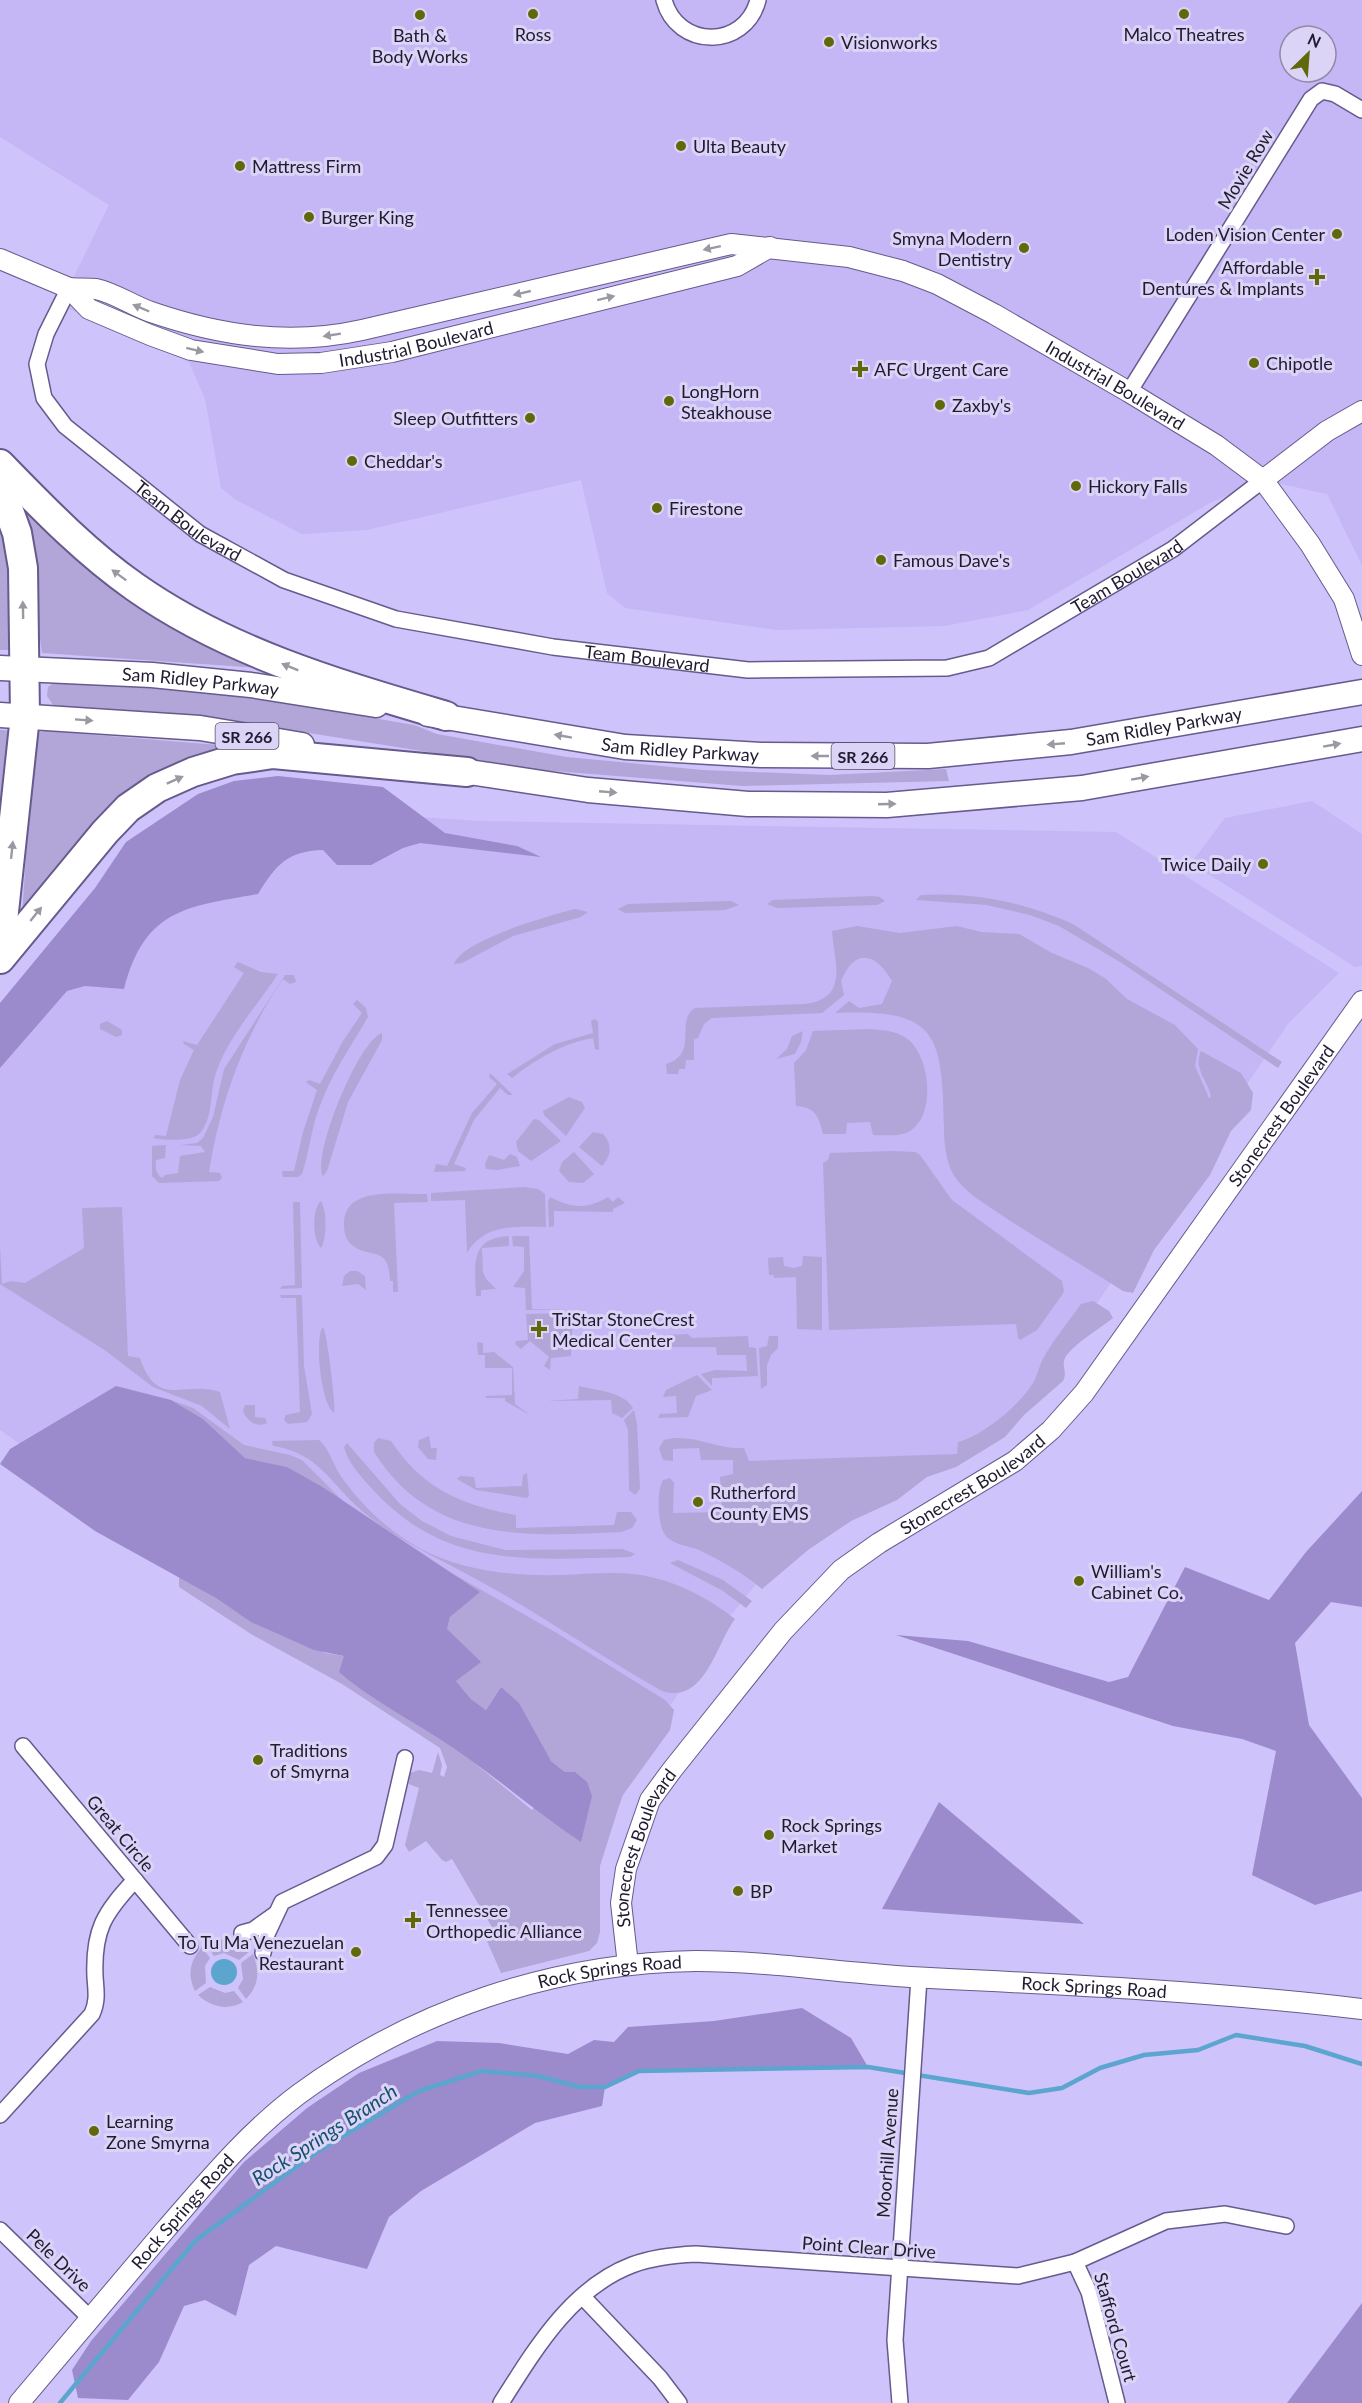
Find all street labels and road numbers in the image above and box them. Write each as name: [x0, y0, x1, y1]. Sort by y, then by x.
street label: Movie Row: [1213, 125, 1277, 213]
street label: Industrial Boulevard: [337, 316, 496, 371]
street label: Industrial Boulevard: [1042, 335, 1189, 434]
street label: Team Boulevard: [130, 475, 245, 566]
street label: Team Boulevard: [1067, 535, 1187, 618]
street label: Team Boulevard: [583, 640, 711, 676]
street label: Sam Ridley Parkway: [121, 663, 281, 700]
street label: Sam Ridley Parkway: [1084, 702, 1244, 750]
road number: SR 266: [216, 723, 278, 749]
street label: Sam Ridley Parkway: [600, 732, 760, 766]
road number: SR 266: [832, 743, 894, 769]
street label: Stonecrest Boulevard: [1223, 1040, 1339, 1190]
street label: Stonecrest Boulevard: [896, 1429, 1049, 1539]
street label: Stonecrest Boulevard: [610, 1764, 680, 1929]
street label: Great Circle: [83, 1790, 159, 1876]
street label: Rock Springs Road: [535, 1950, 682, 1992]
street label: Rock Springs Road: [1021, 1972, 1167, 2002]
street label: Moorhill Avenue: [871, 2087, 903, 2219]
street label: Rock Springs Road: [126, 2149, 238, 2273]
street label: Pele Drive: [22, 2224, 96, 2296]
street label: Point Clear Drive: [801, 2231, 937, 2263]
street label: Stafford Court: [1090, 2270, 1142, 2385]

